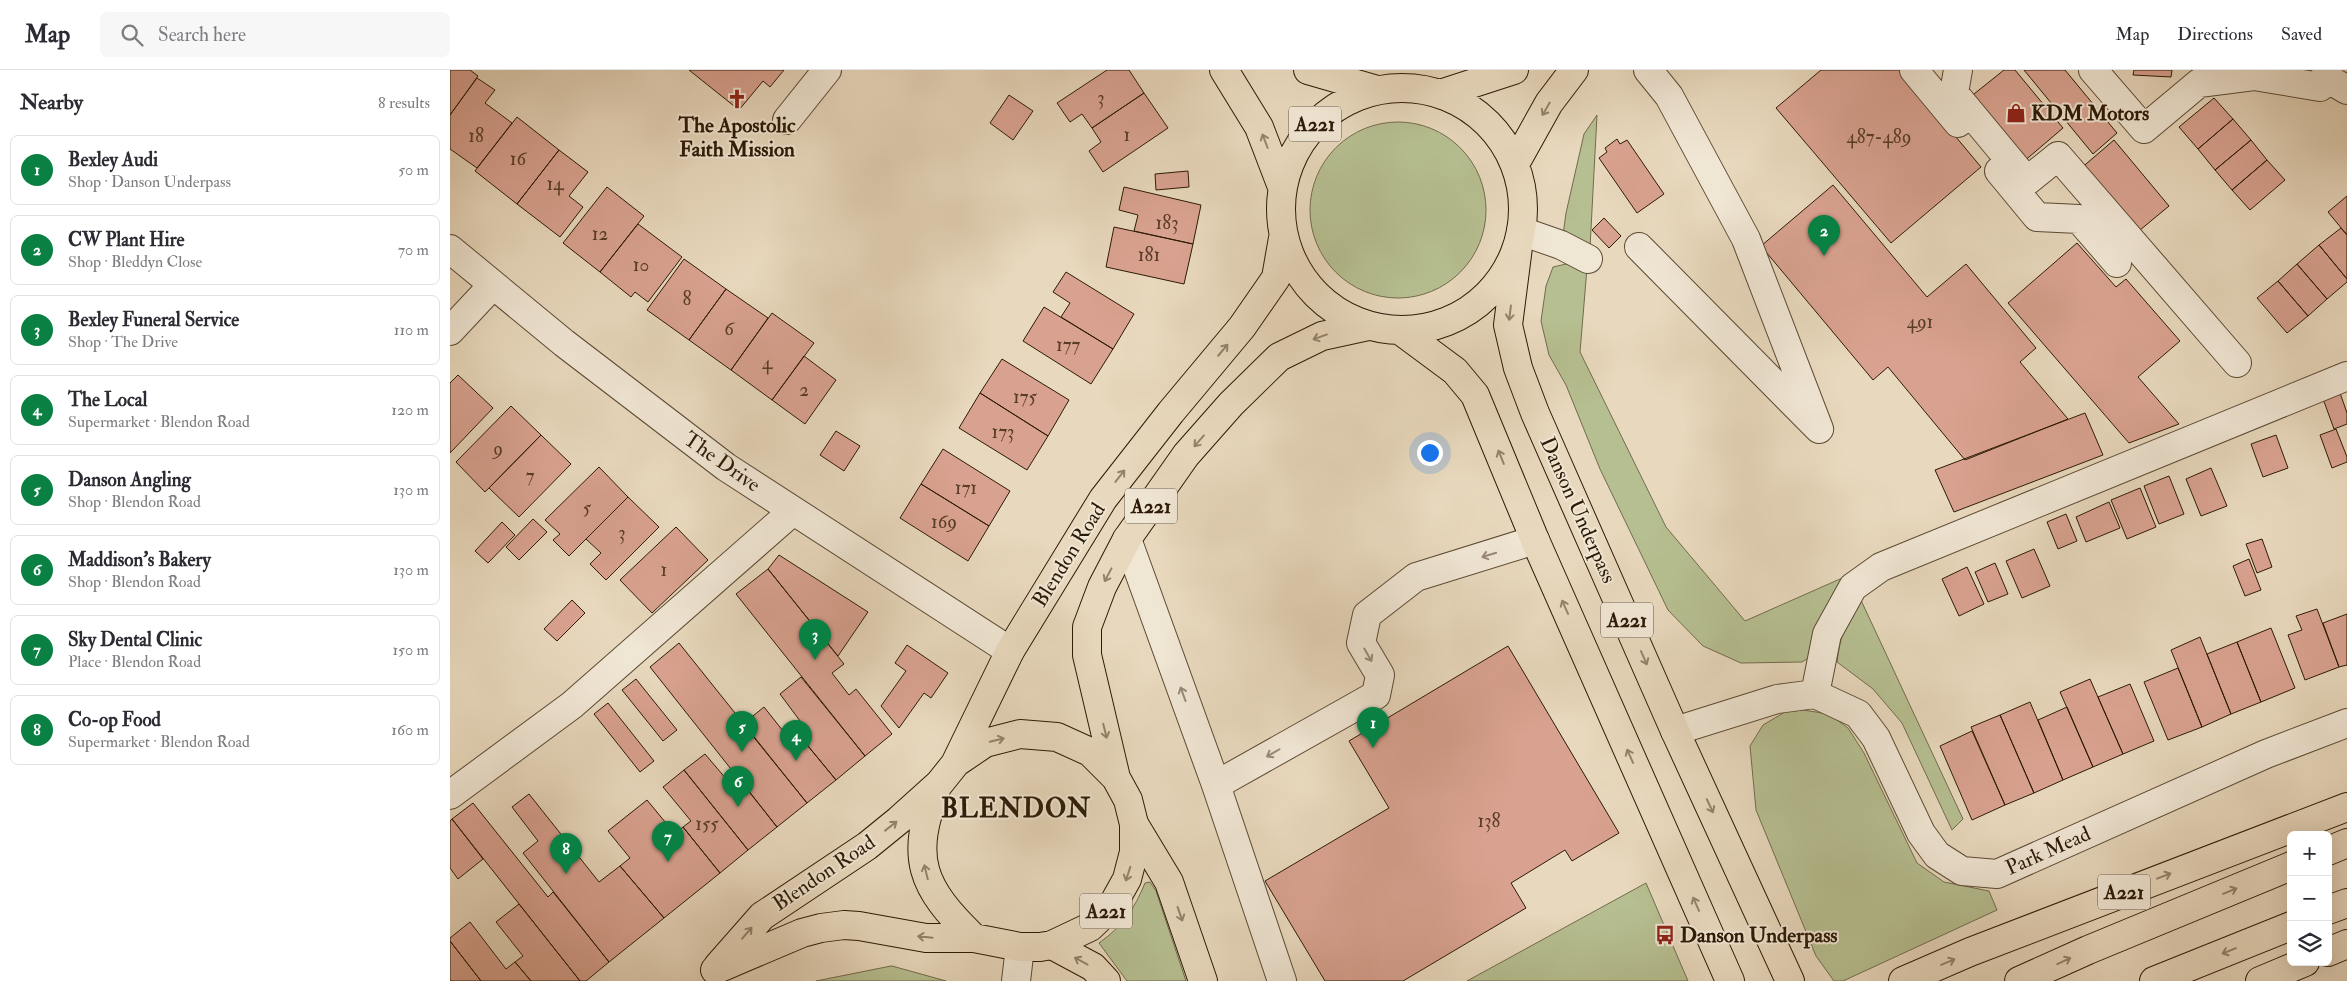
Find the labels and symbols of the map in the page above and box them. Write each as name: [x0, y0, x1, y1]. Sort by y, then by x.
house number: 3: [1097, 86, 1105, 110]
church icon: The Apostolic Faith Mission: [726, 88, 748, 110]
place label: KDM Motors: [2031, 100, 2149, 127]
one-way arrow: [1540, 102, 1550, 116]
shop icon: KDM Motors: [2005, 102, 2027, 124]
road number: A221: [1289, 106, 1341, 142]
place label: The Apostolic Faith Mission: [677, 112, 796, 163]
house number: 1: [1124, 123, 1130, 147]
house number: 18: [468, 124, 484, 148]
house number: 487-489: [1847, 125, 1911, 149]
one-way arrow: [1260, 134, 1269, 149]
house number: 16: [510, 147, 528, 171]
house number: 14: [546, 172, 564, 196]
house number: 183: [1156, 211, 1179, 235]
pin: 2: [1808, 215, 1840, 256]
house number: 12: [592, 222, 608, 246]
house number: 181: [1138, 243, 1160, 267]
house number: 10: [633, 253, 649, 277]
house number: 8: [683, 287, 692, 311]
one-way arrow: [1505, 305, 1515, 321]
house number: 491: [1907, 310, 1933, 334]
house number: 6: [724, 317, 735, 341]
house number: 177: [1056, 333, 1080, 357]
one-way arrow: [1313, 333, 1329, 342]
one-way arrow: [1217, 344, 1228, 357]
house number: 4: [762, 351, 773, 375]
house number: 2: [799, 378, 809, 402]
house number: 175: [1013, 385, 1038, 409]
house number: 173: [992, 420, 1014, 444]
street label: The Drive: [678, 426, 766, 498]
street label: Danson Underpass: [1534, 433, 1622, 587]
one-way arrow: [1193, 434, 1204, 447]
house number: 9: [491, 437, 503, 461]
your location: [1417, 440, 1443, 466]
one-way arrow: [1496, 450, 1505, 465]
house number: 7: [526, 464, 535, 488]
one-way arrow: [1115, 470, 1126, 483]
house number: 171: [955, 476, 977, 500]
road number: A221: [1125, 488, 1177, 524]
house number: 5: [583, 496, 592, 520]
street label: Blendon Road: [1026, 497, 1112, 612]
house number: 169: [931, 510, 957, 534]
house number: 3: [618, 521, 626, 545]
one-way arrow: [1481, 550, 1497, 560]
house number: 1: [661, 558, 667, 582]
one-way arrow: [1103, 568, 1113, 583]
one-way arrow: [1559, 600, 1569, 615]
road number: A221: [1601, 602, 1653, 638]
pin: 3: [799, 619, 831, 660]
one-way arrow: [1363, 647, 1373, 661]
one-way arrow: [1639, 650, 1649, 665]
one-way arrow: [1178, 687, 1187, 702]
pin: 1: [1357, 707, 1389, 748]
pin: 5: [726, 711, 758, 752]
pin: 4: [780, 720, 812, 761]
one-way arrow: [1101, 723, 1110, 739]
one-way arrow: [988, 735, 1004, 744]
one-way arrow: [1266, 749, 1280, 759]
one-way arrow: [1625, 749, 1635, 764]
pin: 6: [722, 766, 754, 807]
district label: BLENDON: [941, 793, 1091, 825]
one-way arrow: [1706, 798, 1715, 813]
house number: 138: [1478, 809, 1501, 833]
house number: 155: [695, 812, 719, 836]
street label: Park Mead: [2001, 820, 2095, 882]
pin: 7: [652, 821, 684, 862]
one-way arrow: [884, 821, 897, 832]
street label: Blendon Road: [767, 828, 881, 917]
pin: 8: [550, 833, 582, 874]
one-way arrow: [921, 864, 930, 880]
one-way arrow: [1123, 866, 1132, 882]
one-way arrow: [2156, 871, 2171, 881]
road number: A221: [2098, 874, 2150, 910]
one-way arrow: [2222, 886, 2237, 896]
road number: A221: [1080, 894, 1132, 928]
one-way arrow: [1690, 897, 1700, 912]
one-way arrow: [1176, 906, 1185, 921]
place label: Danson Underpass: [1680, 922, 1838, 949]
bus stop icon: Danson Underpass: [1654, 924, 1676, 946]
one-way arrow: [741, 926, 753, 939]
one-way arrow: [917, 932, 933, 942]
one-way arrow: [2222, 946, 2237, 956]
one-way arrow: [1074, 955, 1088, 965]
one-way arrow: [2056, 955, 2071, 965]
one-way arrow: [1940, 957, 1955, 966]

